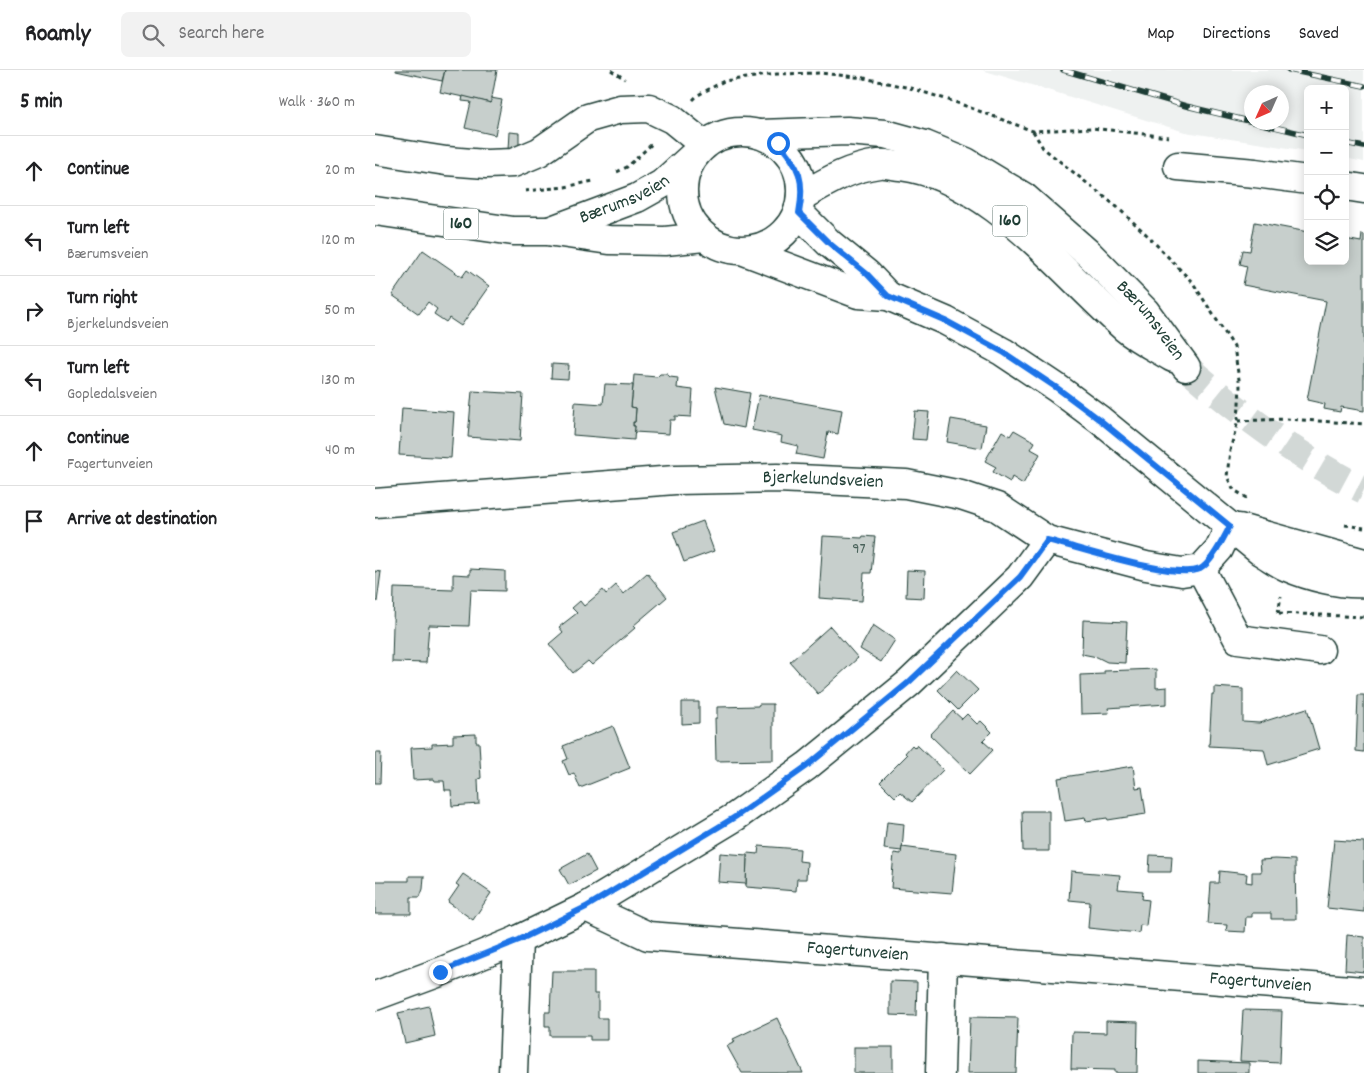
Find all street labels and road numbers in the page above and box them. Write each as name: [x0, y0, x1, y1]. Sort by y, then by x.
street label: Bærumsveien: [576, 169, 677, 232]
road number: 160: [993, 206, 1027, 236]
road number: 160: [443, 208, 479, 240]
street label: Bærumsveien: [1109, 275, 1191, 367]
street label: Bjerkelundsveien: [762, 464, 884, 496]
street label: Fagertunveien: [806, 935, 910, 969]
street label: Fagertunveien: [1209, 966, 1313, 1000]

